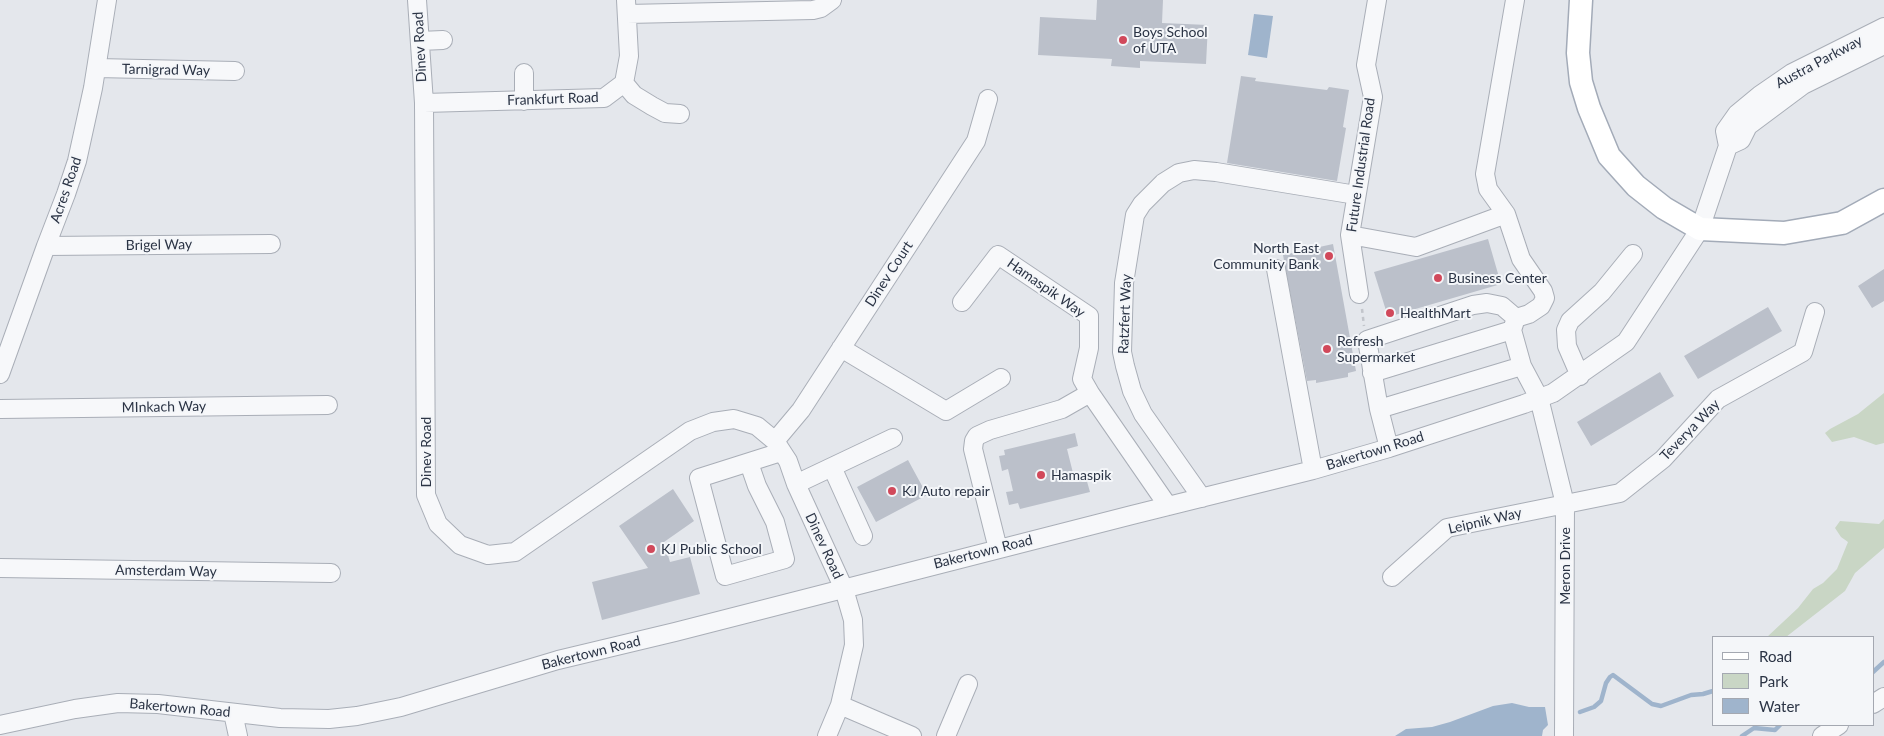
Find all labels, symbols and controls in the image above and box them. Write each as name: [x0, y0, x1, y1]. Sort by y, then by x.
street label: Dinev Road: [410, 11, 430, 83]
place label: Boys School of UTA: [1133, 24, 1208, 56]
street label: Austra Parkway: [1773, 32, 1865, 92]
marker: Boys School of UTA: [1117, 34, 1129, 46]
street label: Tarnigrad Way: [122, 61, 210, 79]
street label: Frankfurt Road: [507, 89, 599, 109]
street label: Future Industrial Road: [1343, 97, 1379, 233]
street label: Acres Road: [47, 155, 85, 225]
street label: Brigel Way: [126, 236, 192, 254]
street label: Dinev Court: [862, 238, 916, 310]
place label: North East Community Bank: [1213, 240, 1319, 272]
marker: North East Community Bank: [1323, 250, 1335, 262]
street label: Hamaspik Way: [1004, 255, 1088, 321]
place label: Business Center: [1448, 270, 1547, 286]
marker: Business Center: [1432, 272, 1444, 284]
street label: Ratzfert Way: [1115, 274, 1135, 354]
place label: HealthMart: [1400, 305, 1471, 321]
marker: HealthMart: [1384, 307, 1396, 319]
place label: Refresh Supermarket: [1337, 333, 1415, 366]
marker: Refresh Supermarket: [1321, 343, 1333, 355]
street label: Teverya Way: [1657, 396, 1723, 464]
street label: MInkach Way: [122, 398, 206, 416]
street label: Dinev Road: [418, 417, 434, 487]
street label: Bakertown Road: [1324, 428, 1426, 474]
place label: Hamaspik: [1051, 467, 1111, 483]
marker: Hamaspik: [1035, 469, 1047, 481]
place label: KJ Auto repair: [902, 483, 990, 499]
marker: KJ Auto repair: [886, 485, 898, 497]
street label: Leipnik Way: [1447, 504, 1523, 538]
street label: Dinev Road: [801, 510, 847, 582]
street label: Meron Drive: [1557, 527, 1573, 605]
street label: Bakertown Road: [932, 532, 1034, 572]
place label: KJ Public School: [661, 541, 762, 557]
marker: KJ Public School: [645, 543, 657, 555]
street label: Amsterdam Way: [115, 562, 217, 580]
street label: Bakertown Road: [540, 633, 642, 673]
legend: [1712, 636, 1874, 726]
text: Road: [1759, 647, 1792, 665]
text: Park: [1759, 672, 1788, 690]
street label: Bakertown Road: [129, 695, 231, 721]
text: Water: [1759, 697, 1800, 715]

